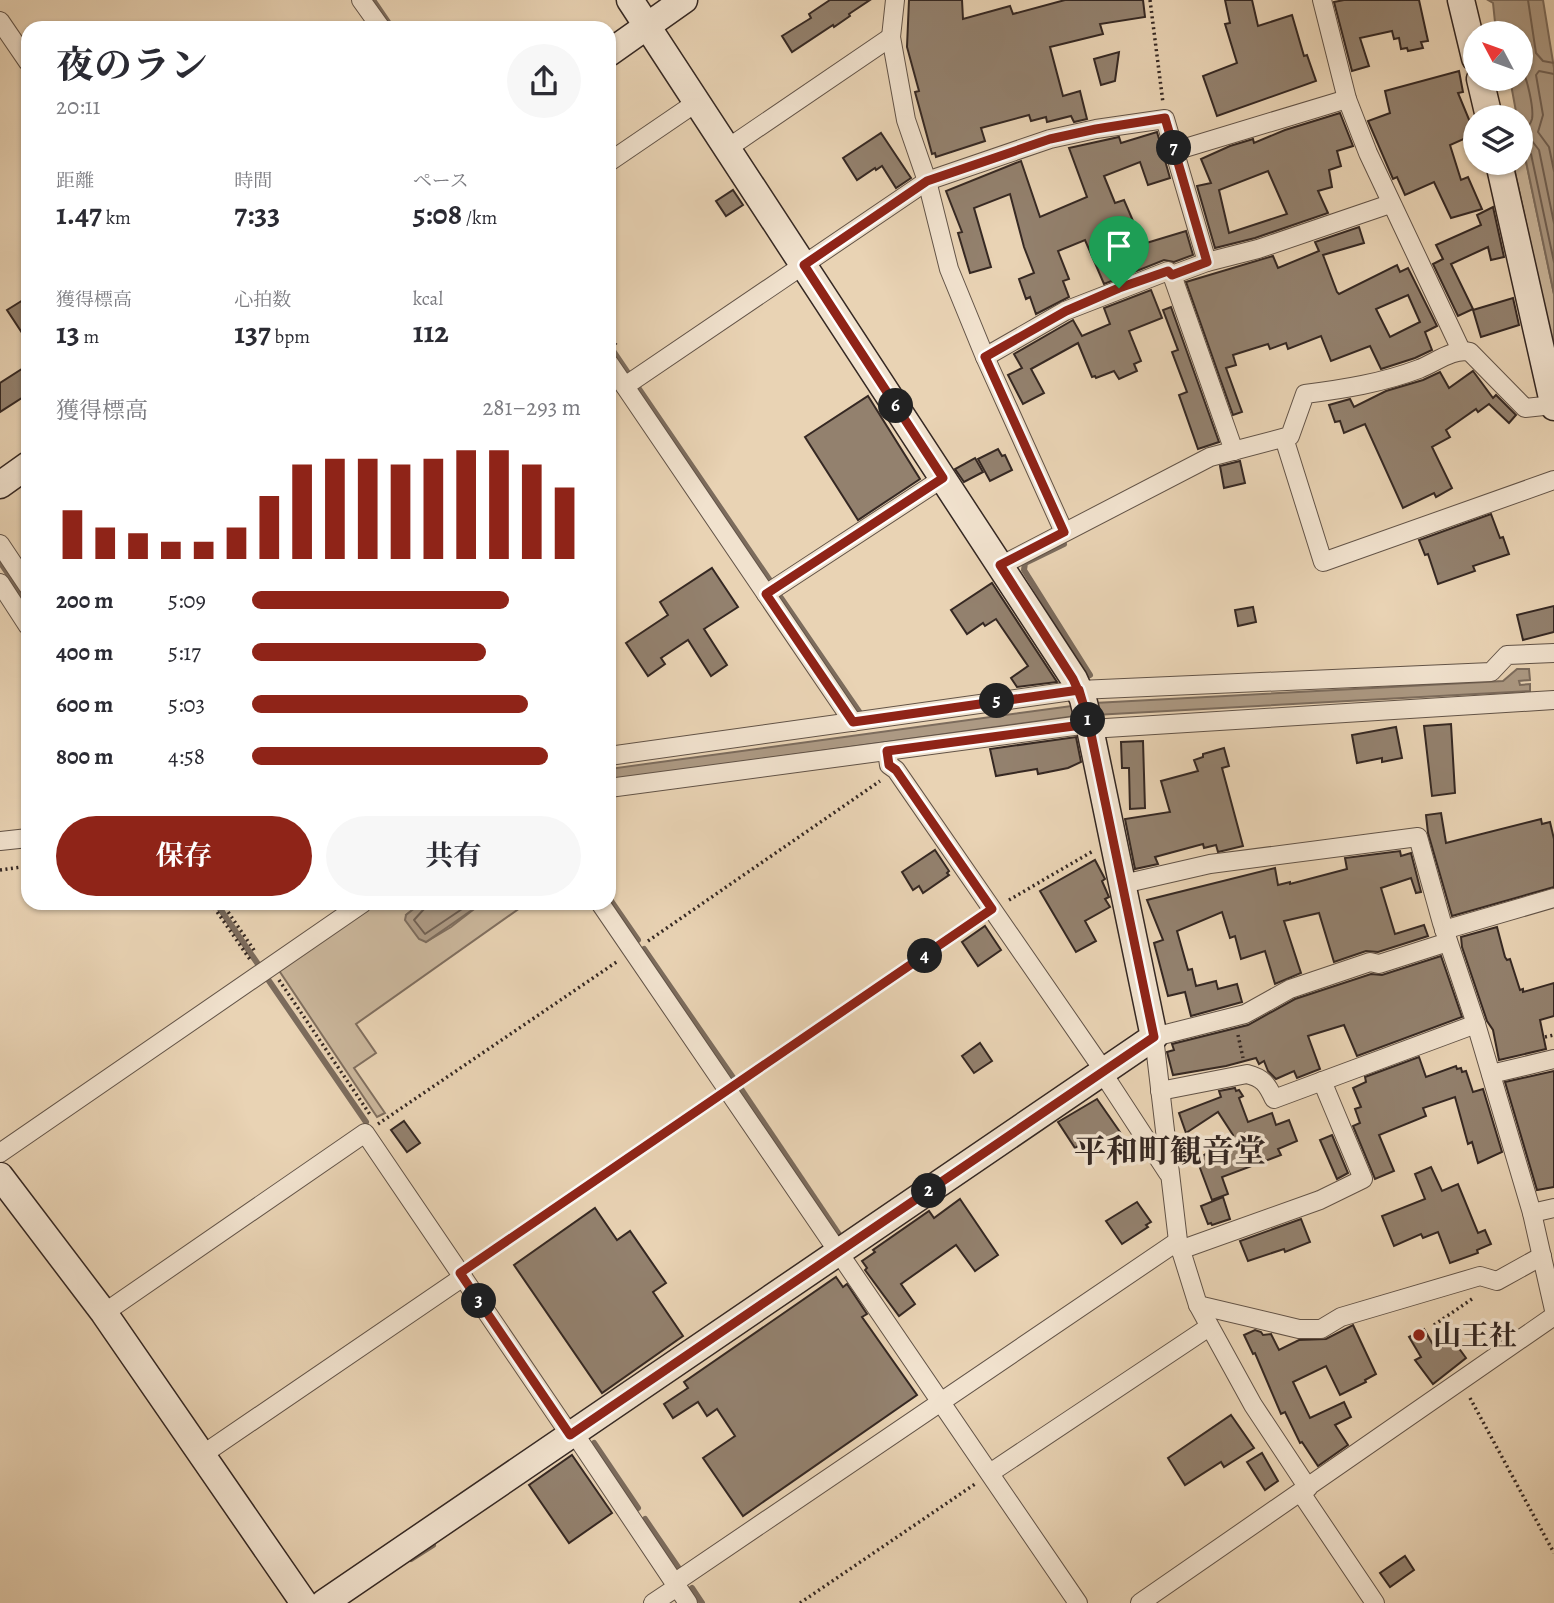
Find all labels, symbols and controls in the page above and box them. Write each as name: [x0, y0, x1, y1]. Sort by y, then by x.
north arrow: [1463, 21, 1533, 91]
map controls: [1463, 21, 1533, 175]
text: 夜のラン: [56, 39, 208, 91]
button: share: [507, 44, 581, 118]
text: 20:11: [56, 91, 100, 122]
button: layers: [1463, 105, 1533, 175]
pin: 7: [1156, 130, 1192, 166]
text: 7: [1169, 134, 1178, 160]
text: 距離: [56, 168, 94, 194]
text: 時間: [234, 168, 272, 194]
text: ペース: [413, 168, 469, 194]
text: 1.47: [56, 194, 102, 234]
text: 7:33: [234, 194, 280, 234]
text: 5:08: [413, 194, 462, 234]
text: km: [102, 205, 131, 231]
text: /km: [462, 205, 497, 231]
pin: [1089, 216, 1149, 288]
icon: arrive: [1100, 227, 1138, 265]
text: kcal: [413, 286, 443, 312]
text: 獲得標高: [56, 287, 132, 313]
text: 心拍数: [234, 287, 291, 313]
text: 112: [413, 312, 449, 352]
text: 13: [56, 313, 80, 353]
text: 137: [234, 313, 271, 353]
text: m: [80, 324, 99, 350]
text: bpm: [271, 324, 310, 350]
pin: 6: [878, 388, 914, 424]
text: 281–293 m: [482, 392, 581, 423]
text: 6: [891, 392, 900, 418]
text: 獲得標高: [56, 395, 148, 426]
text: 200 m: [56, 585, 114, 616]
text: 5:09: [168, 585, 206, 616]
text: 400 m: [56, 637, 113, 668]
text: 5:17: [168, 637, 201, 668]
pin: 5: [979, 684, 1014, 718]
text: 5: [992, 687, 1001, 713]
text: 600 m: [56, 689, 113, 720]
text: 5:03: [168, 689, 205, 720]
pin: 1: [1070, 702, 1106, 738]
text: 1: [1084, 706, 1091, 732]
text: 800 m: [56, 741, 113, 772]
text: 4:58: [168, 741, 205, 772]
button: 保存: [56, 816, 312, 896]
button: 共有: [326, 816, 581, 896]
pin: 4: [908, 939, 942, 974]
text: 4: [920, 942, 929, 968]
district label: 平和町観音堂: [1074, 1129, 1266, 1173]
pin: 2: [912, 1174, 946, 1208]
text: 2: [924, 1177, 933, 1203]
pin: 3: [462, 1284, 496, 1318]
text: 3: [474, 1287, 483, 1313]
place label: 山王社: [1433, 1317, 1517, 1355]
marker: 山王社: [1411, 1327, 1427, 1343]

